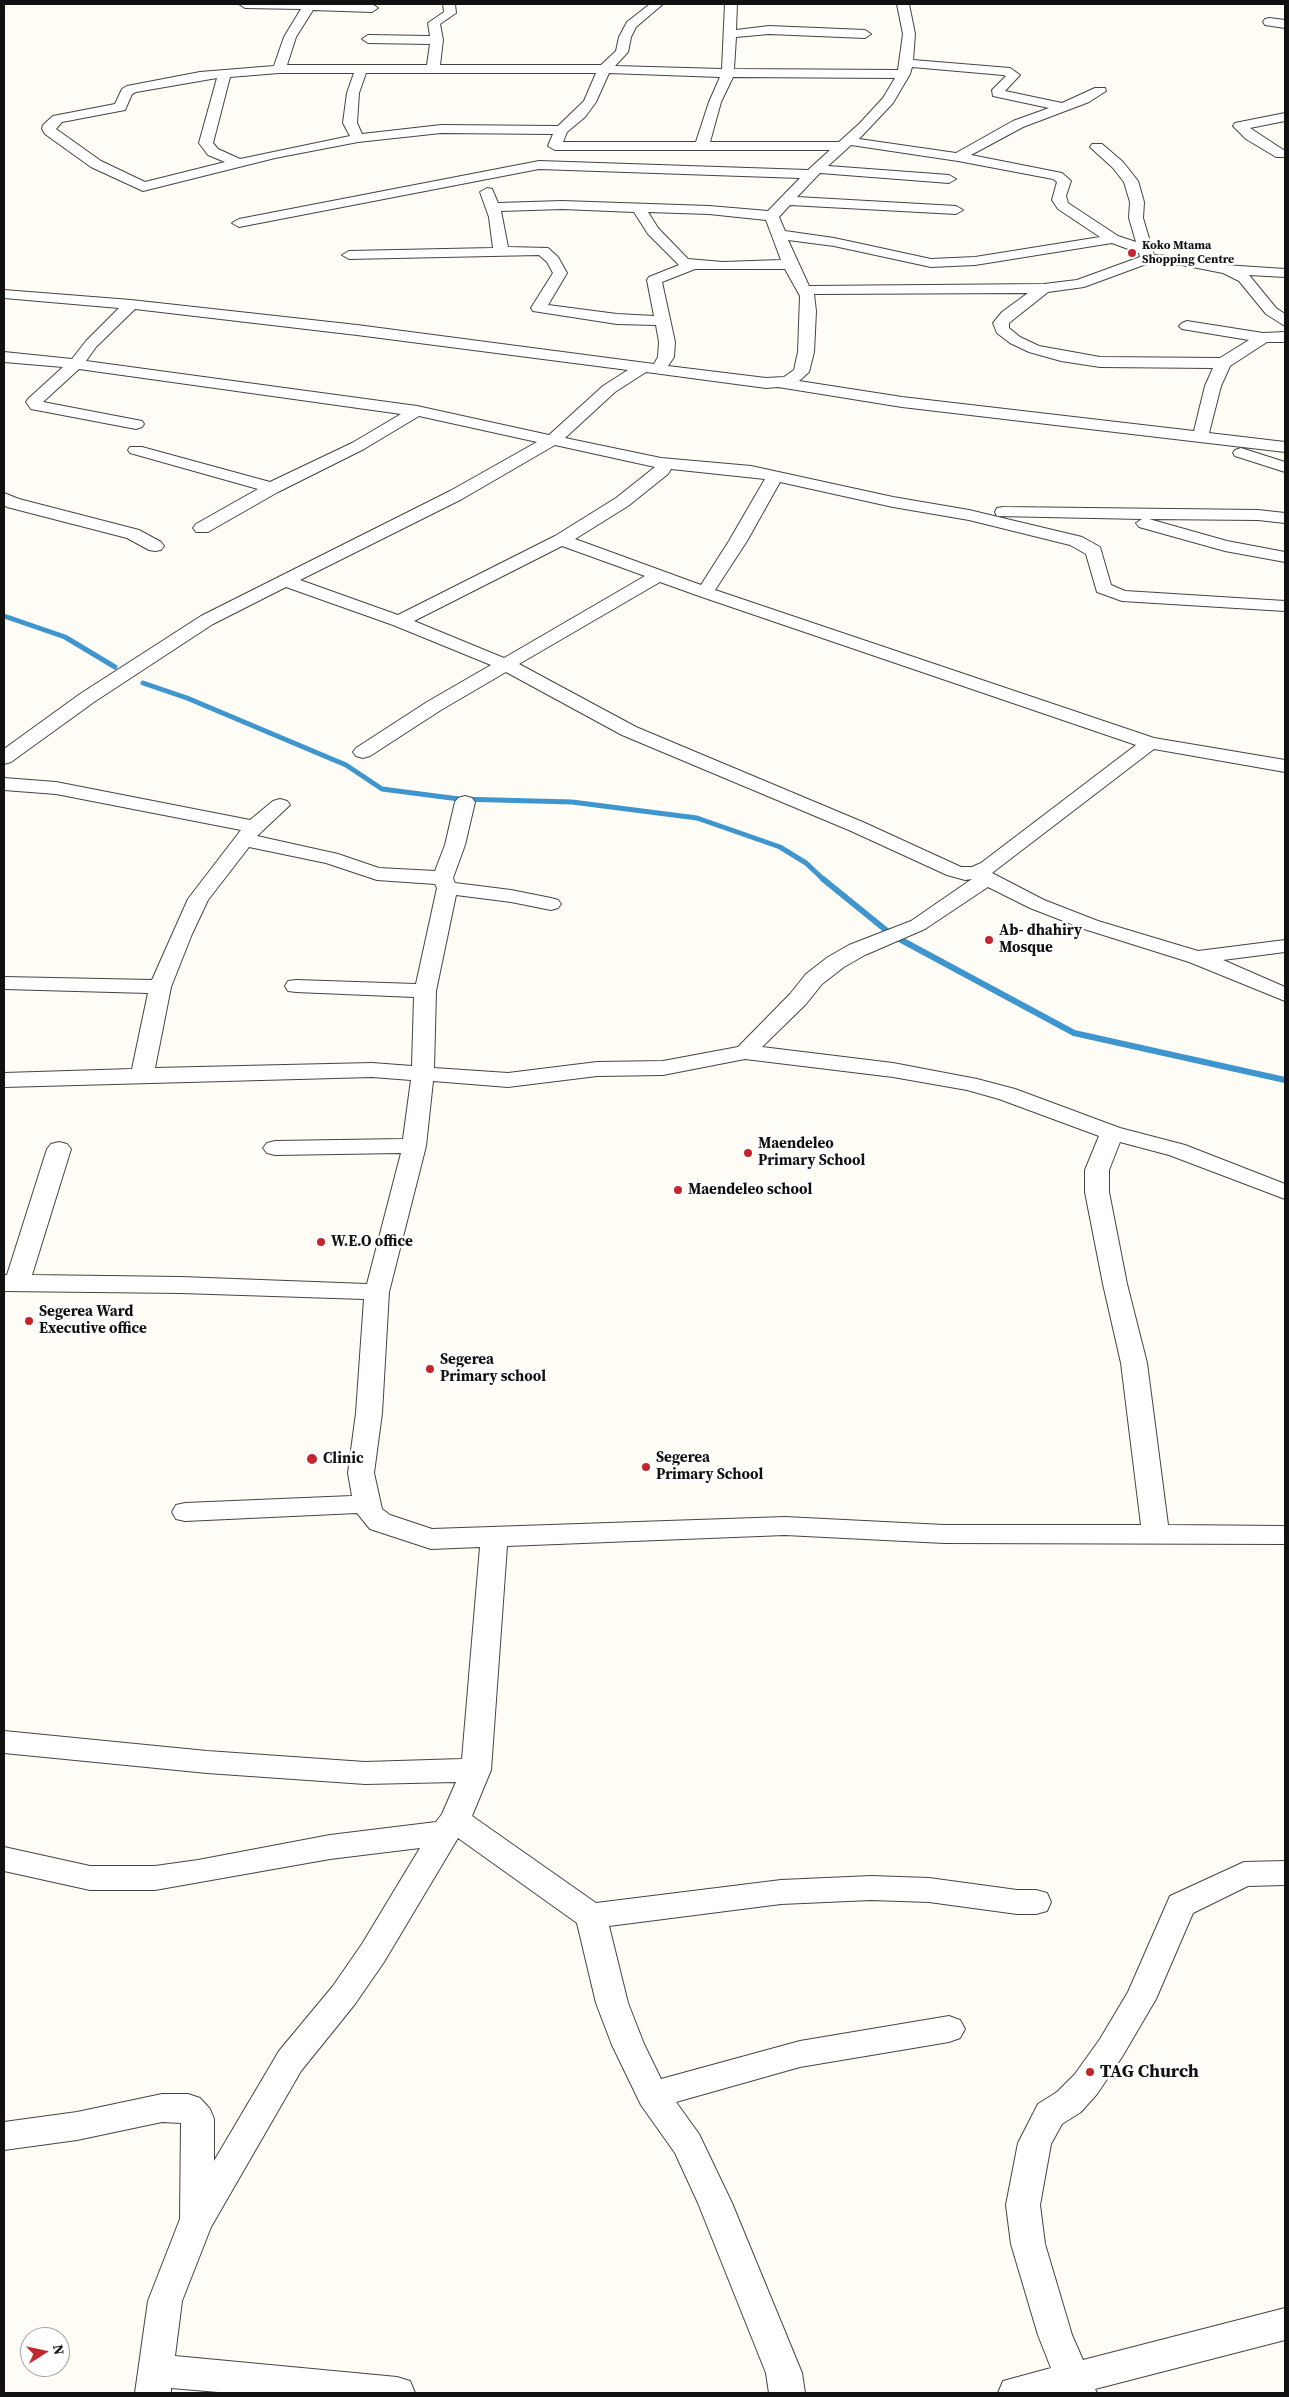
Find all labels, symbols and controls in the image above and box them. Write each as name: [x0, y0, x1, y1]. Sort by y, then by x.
place label: Koko Mtama Shopping Centre: [1142, 239, 1234, 267]
marker: Koko Mtama Shopping Centre: [1126, 247, 1138, 259]
place label: Ab- dhahiry Mosque: [999, 922, 1082, 957]
marker: Ab- dhahiry Mosque: [983, 934, 995, 946]
place label: Maendeleo Primary School: [758, 1135, 865, 1170]
marker: Maendeleo Primary School: [742, 1147, 754, 1159]
place label: Maendeleo school: [688, 1181, 812, 1199]
marker: Maendeleo school: [672, 1184, 684, 1196]
place label: W.E.O office: [331, 1233, 413, 1251]
marker: W.E.O office: [315, 1236, 327, 1248]
place label: Segerea Ward Executive office: [39, 1303, 147, 1338]
marker: Segerea Ward Executive office: [23, 1315, 35, 1327]
place label: Segerea Primary school: [440, 1351, 546, 1386]
marker: Segerea Primary school: [424, 1363, 436, 1375]
place label: Segerea Primary School: [656, 1449, 763, 1484]
place label: Clinic: [323, 1450, 364, 1468]
marker: Clinic: [305, 1452, 319, 1466]
marker: Segerea Primary School: [640, 1461, 652, 1473]
place label: TAG Church: [1100, 2061, 1199, 2083]
marker: TAG Church: [1084, 2066, 1096, 2078]
north arrow: [20, 2327, 70, 2377]
text: N: [48, 2343, 70, 2356]

